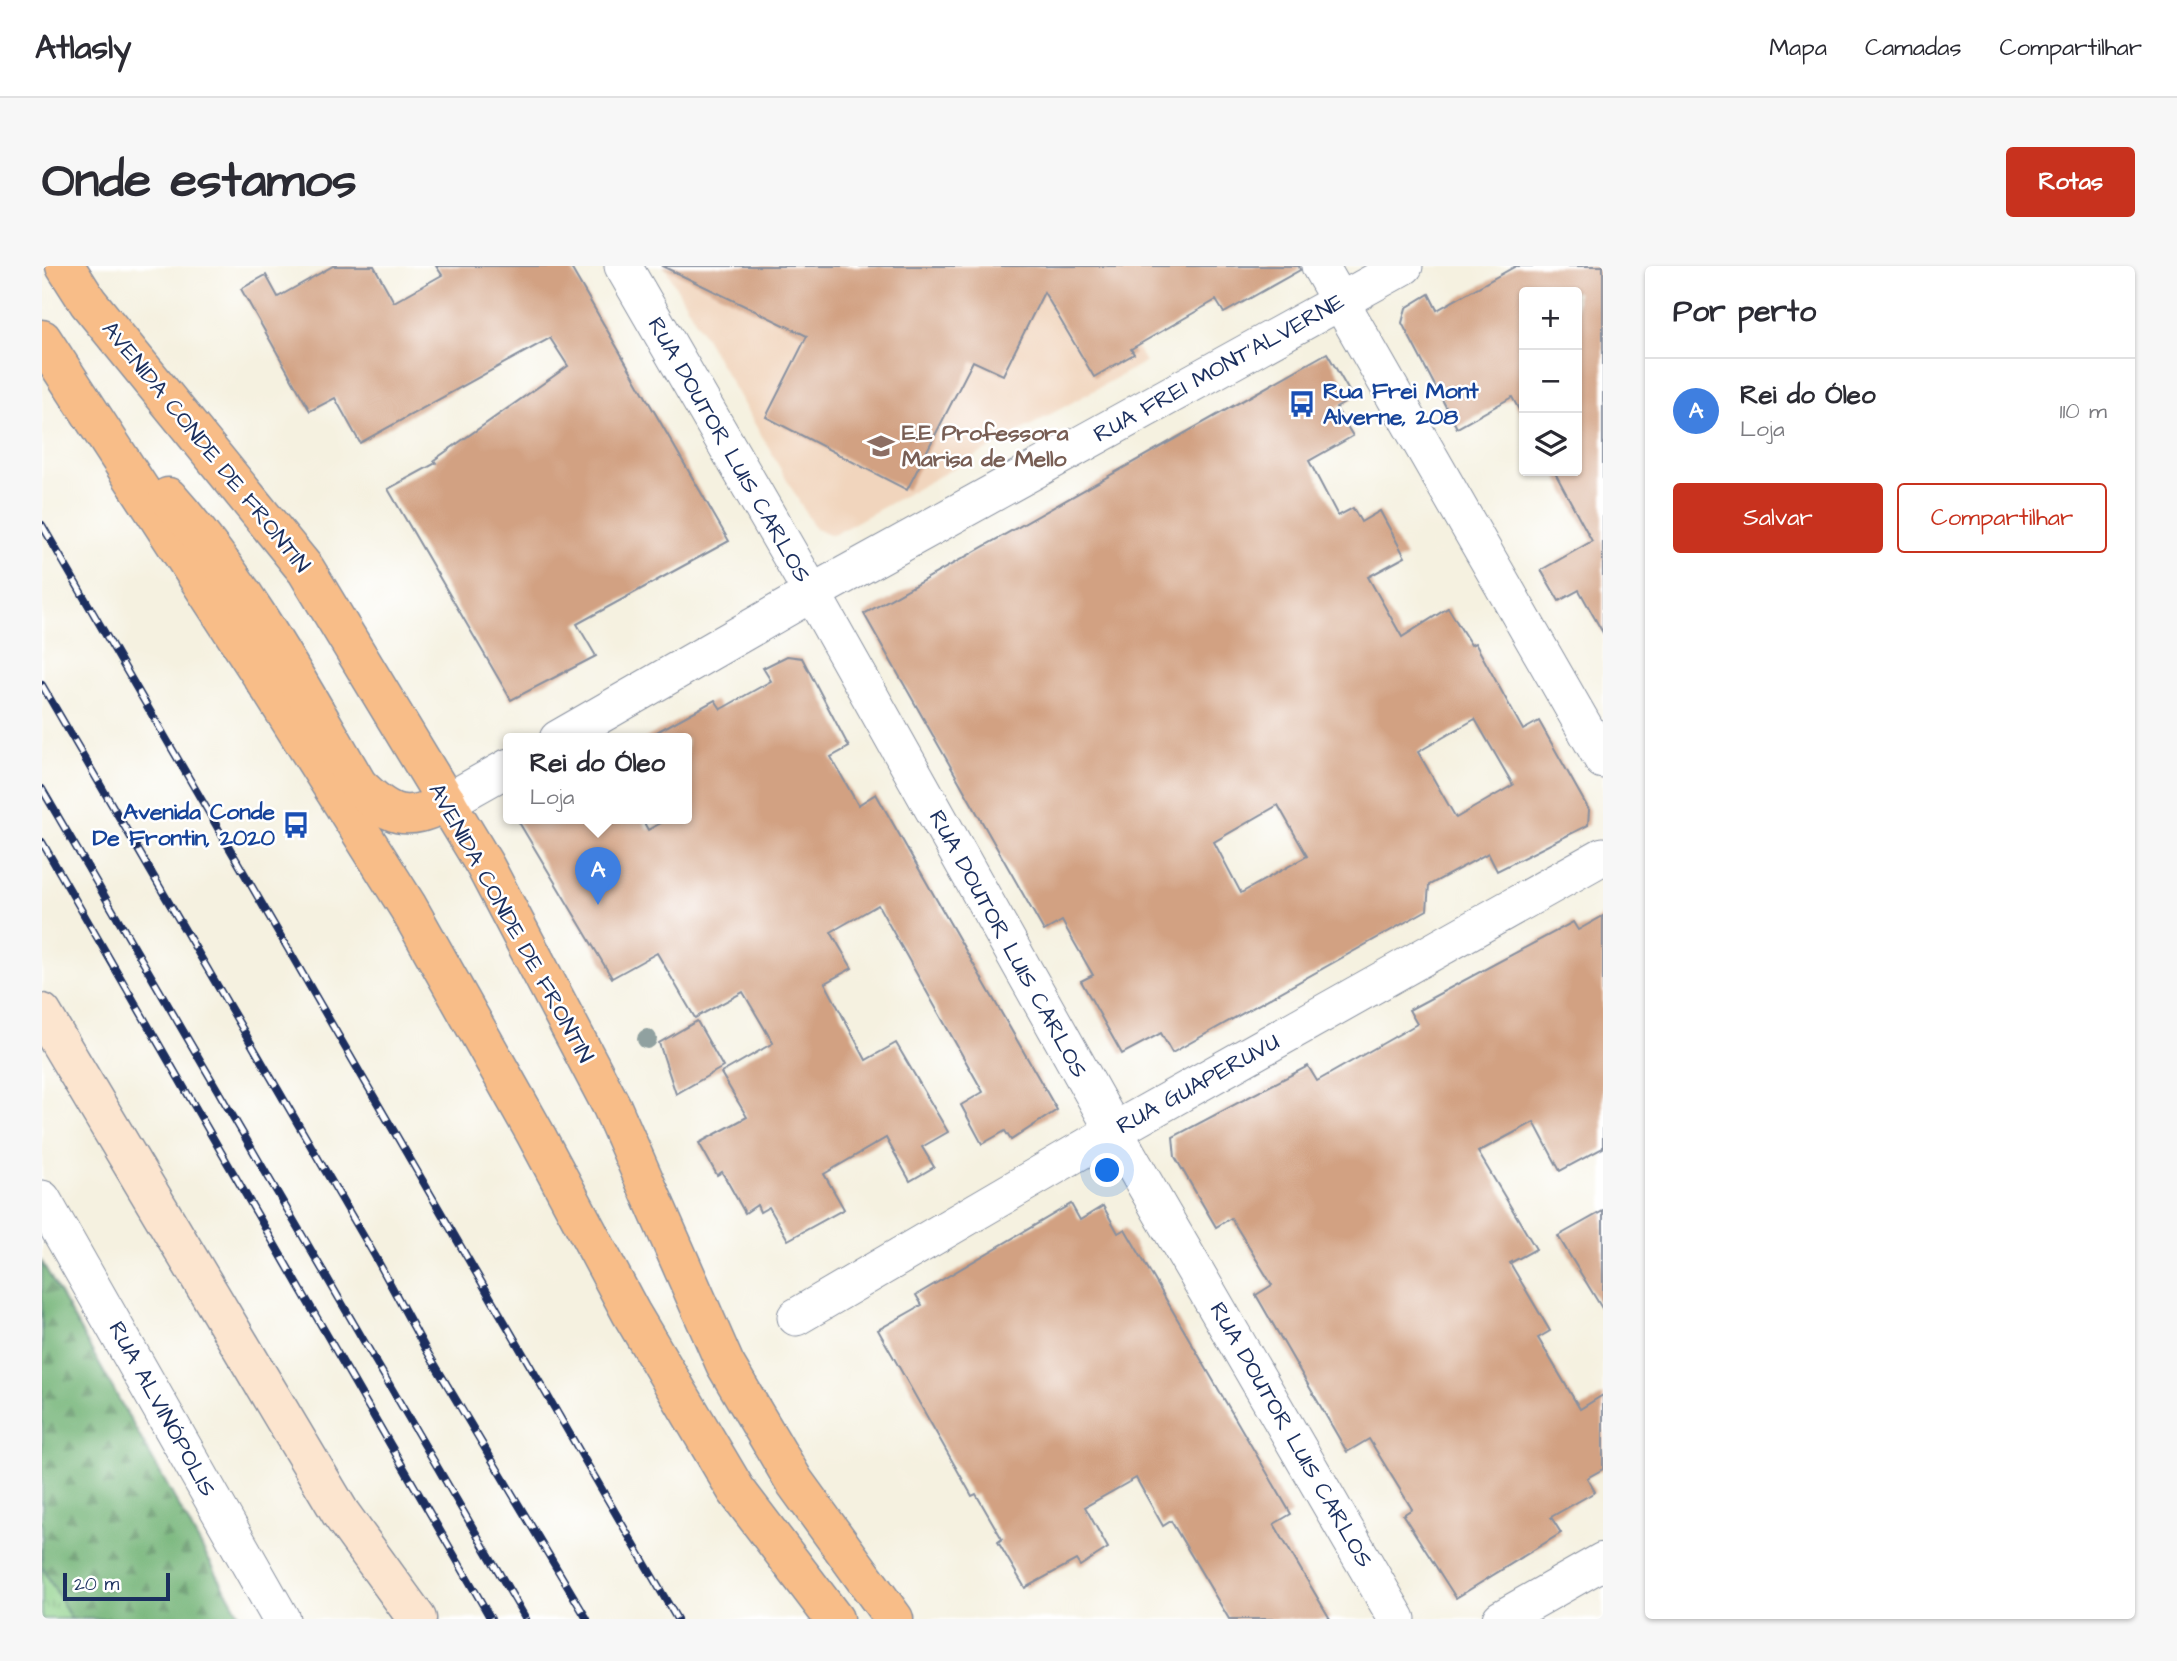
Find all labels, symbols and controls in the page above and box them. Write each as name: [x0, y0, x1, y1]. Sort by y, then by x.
text: Atlasly: [35, 25, 131, 71]
text: Mapa: [1769, 31, 1827, 65]
text: Camadas: [1865, 31, 1962, 65]
text: Compartilhar: [2000, 31, 2142, 65]
button: Rotas: [2006, 147, 2135, 217]
text: Onde estamos: [42, 148, 357, 216]
street label: RUA FREI MONT'ALVERNE: [1088, 285, 1350, 450]
map controls: [1519, 287, 1582, 476]
button: +: [1519, 287, 1582, 350]
text: Por perto: [1673, 291, 1816, 333]
street label: RUA DOUTOR LUIS CARLOS: [640, 311, 818, 589]
street label: AVENIDA CONDE DE FRONTIN: [94, 314, 318, 580]
button: −: [1519, 350, 1582, 413]
place label: Rua Frei Mont Alverne, 208: [1323, 375, 1479, 433]
text: Rei do Óleo: [1740, 377, 1876, 413]
bus stop icon: Rua Frei Mont Alverne, 208: [1287, 389, 1317, 419]
text: A: [1689, 395, 1703, 427]
text: 110 m: [2059, 395, 2107, 427]
button: layers: [1519, 413, 1582, 476]
text: Loja: [1740, 413, 1785, 445]
place label: E.E Professora Marisa de Mello: [902, 417, 1069, 475]
school or university icon: E.E Professora Marisa de Mello: [866, 431, 896, 461]
button: Salvar: [1673, 483, 1883, 553]
button: Compartilhar: [1897, 483, 2107, 553]
popup: [503, 733, 692, 824]
text: Rei do Óleo: [530, 745, 665, 781]
street label: AVENIDA CONDE DE FRONTIN: [422, 778, 600, 1068]
text: Loja: [530, 781, 574, 813]
place label: Avenida Conde De Frontin, 2020: [92, 796, 276, 854]
street label: RUA DOUTOR LUIS CARLOS: [921, 804, 1095, 1084]
bus stop icon: Avenida Conde De Frontin, 2020: [281, 810, 311, 840]
pin: A: [575, 847, 621, 905]
street label: RUA GUAPERUVU: [1111, 1026, 1285, 1142]
your location: [1090, 1153, 1124, 1187]
street label: RUA DOUTOR LUIS CARLOS: [1202, 1296, 1380, 1574]
street label: RUA ALVINÓPOLIS: [101, 1316, 224, 1503]
scale bar: [63, 1570, 170, 1602]
text: 20 m: [74, 1571, 119, 1598]

